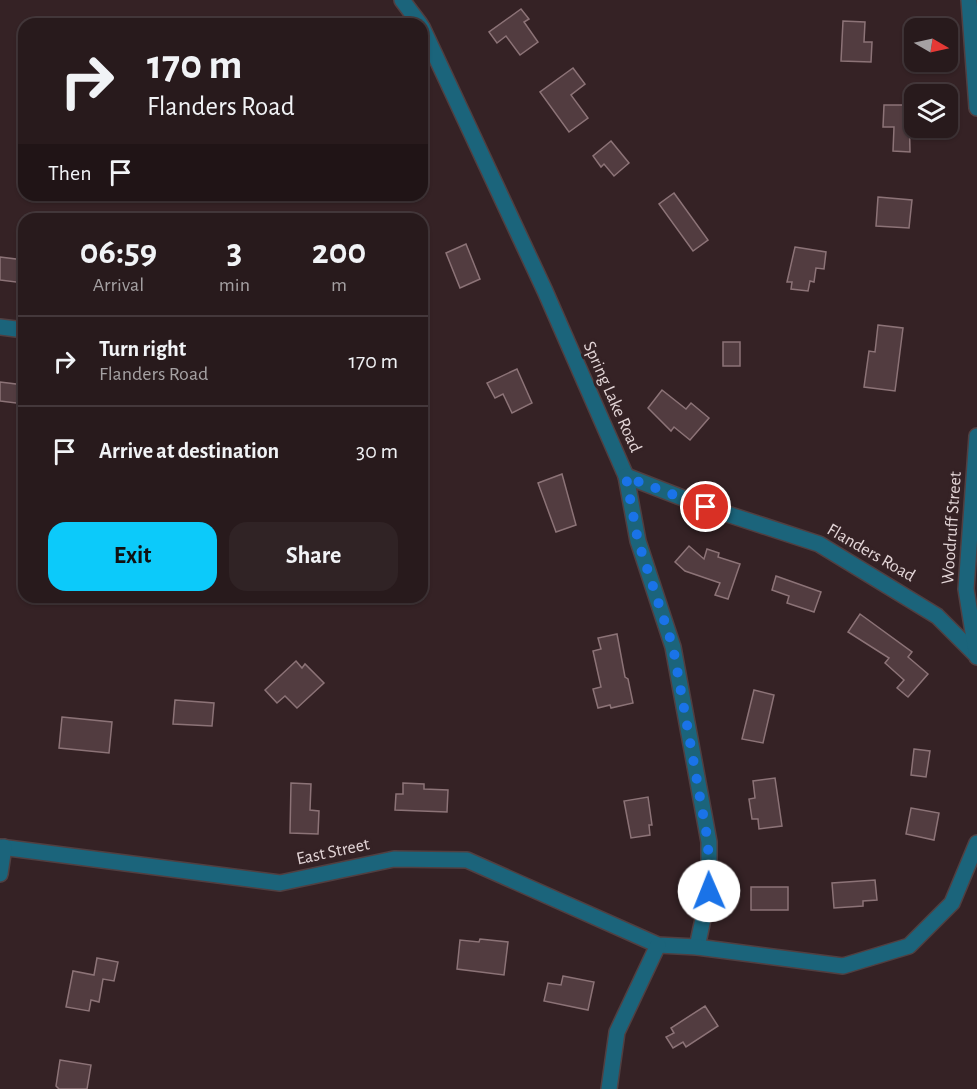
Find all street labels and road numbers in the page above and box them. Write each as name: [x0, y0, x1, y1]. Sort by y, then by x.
street label: Spring Lake Road: [579, 339, 645, 455]
street label: Woodruff Street: [939, 471, 965, 585]
street label: Flanders Road: [824, 521, 918, 585]
street label: East Street: [295, 835, 371, 869]

